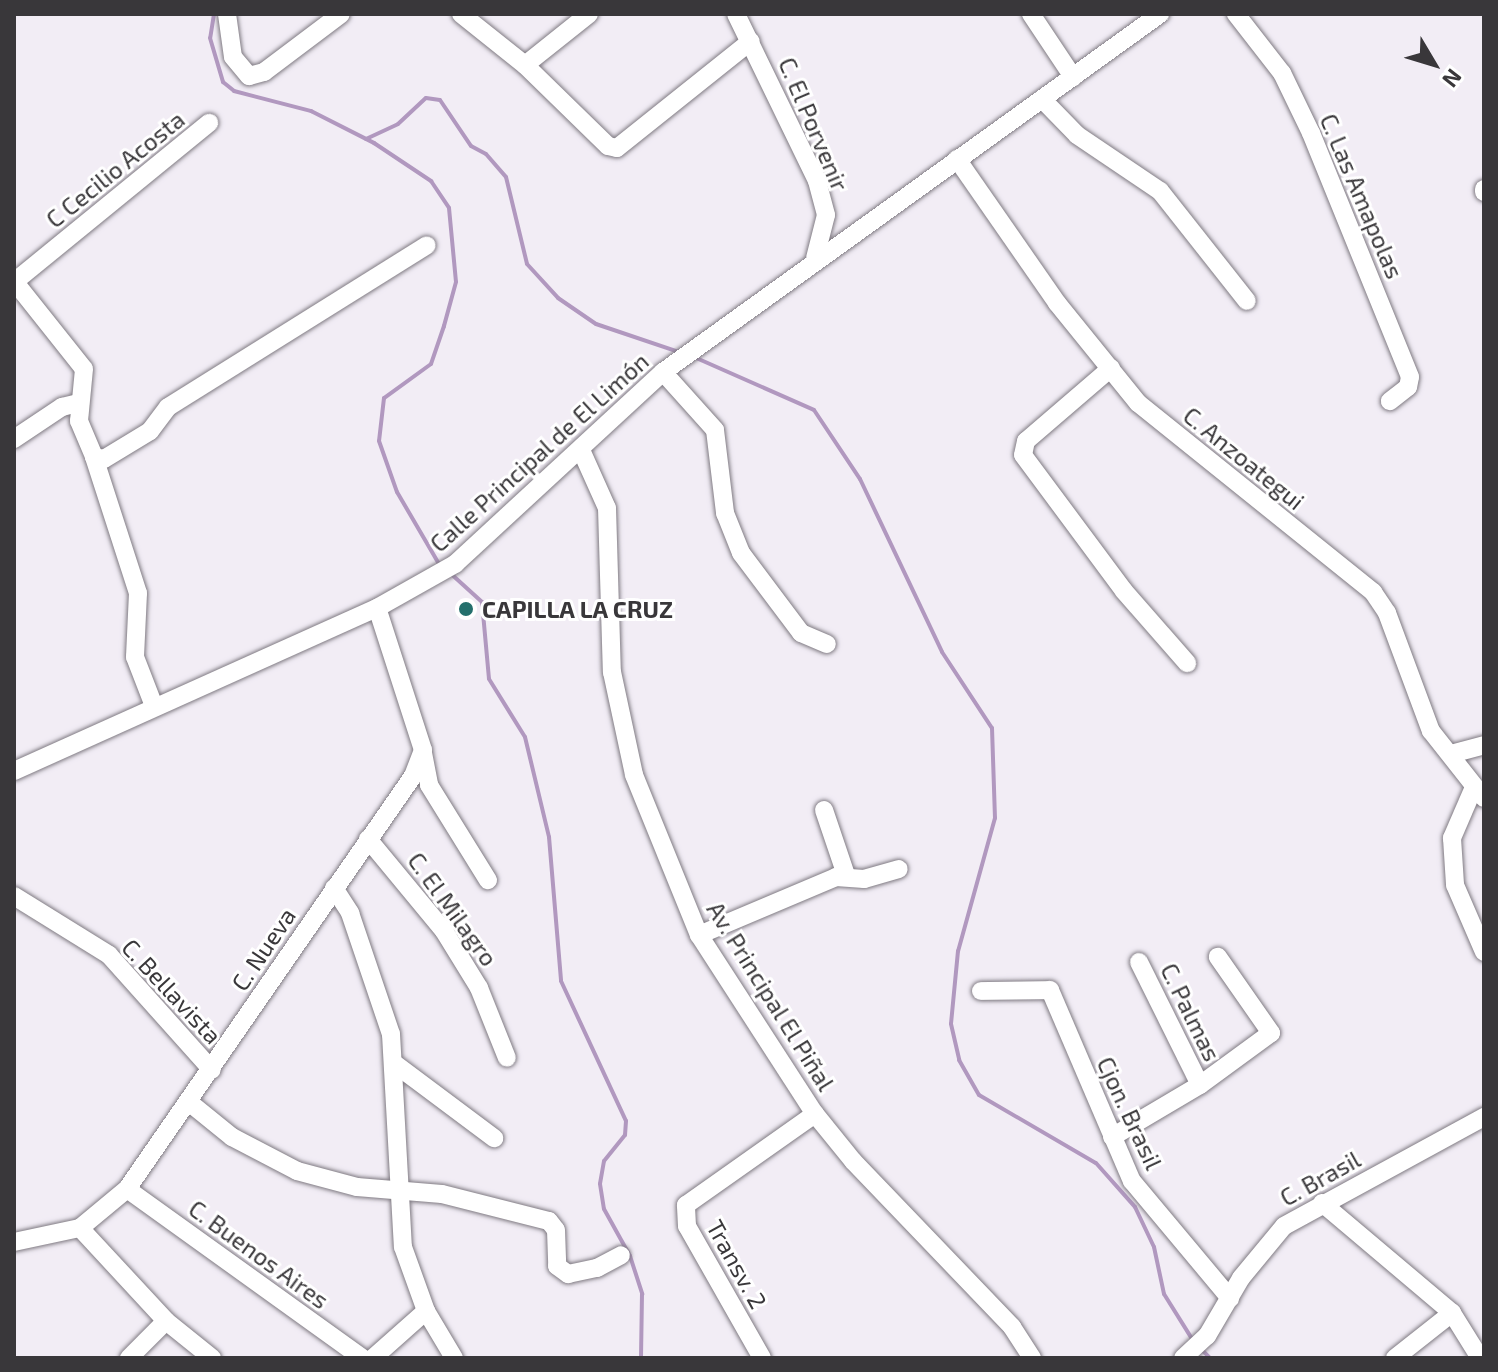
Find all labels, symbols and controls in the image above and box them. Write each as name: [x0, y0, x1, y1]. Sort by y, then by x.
north arrow: [1394, 24, 1474, 104]
street label: C. El Porvenir: [773, 53, 855, 195]
text: N: [1438, 65, 1468, 93]
street label: C Cecilio Acosta: [40, 104, 190, 234]
street label: C. Las Amapolas: [1314, 109, 1410, 283]
street label: Calle Principal de El Limón: [423, 346, 655, 558]
street label: C. Anzoategui: [1178, 400, 1310, 516]
place label: CAPILLA LA CRUZ: [482, 595, 674, 623]
marker: CAPILLA LA CRUZ: [457, 600, 475, 618]
street label: C. El Milagro: [402, 846, 504, 972]
street label: Av. Principal El Piñal: [701, 896, 841, 1096]
street label: C. Nueva: [225, 902, 301, 996]
street label: C. Bellavista: [116, 933, 228, 1049]
street label: C. Palmas: [1155, 958, 1227, 1066]
street label: Cjon. Brasil: [1091, 1052, 1169, 1174]
street label: C. Brasil: [1275, 1144, 1365, 1212]
street label: C. Buenos Aires: [183, 1193, 335, 1315]
street label: Transv. 2: [701, 1215, 773, 1313]

